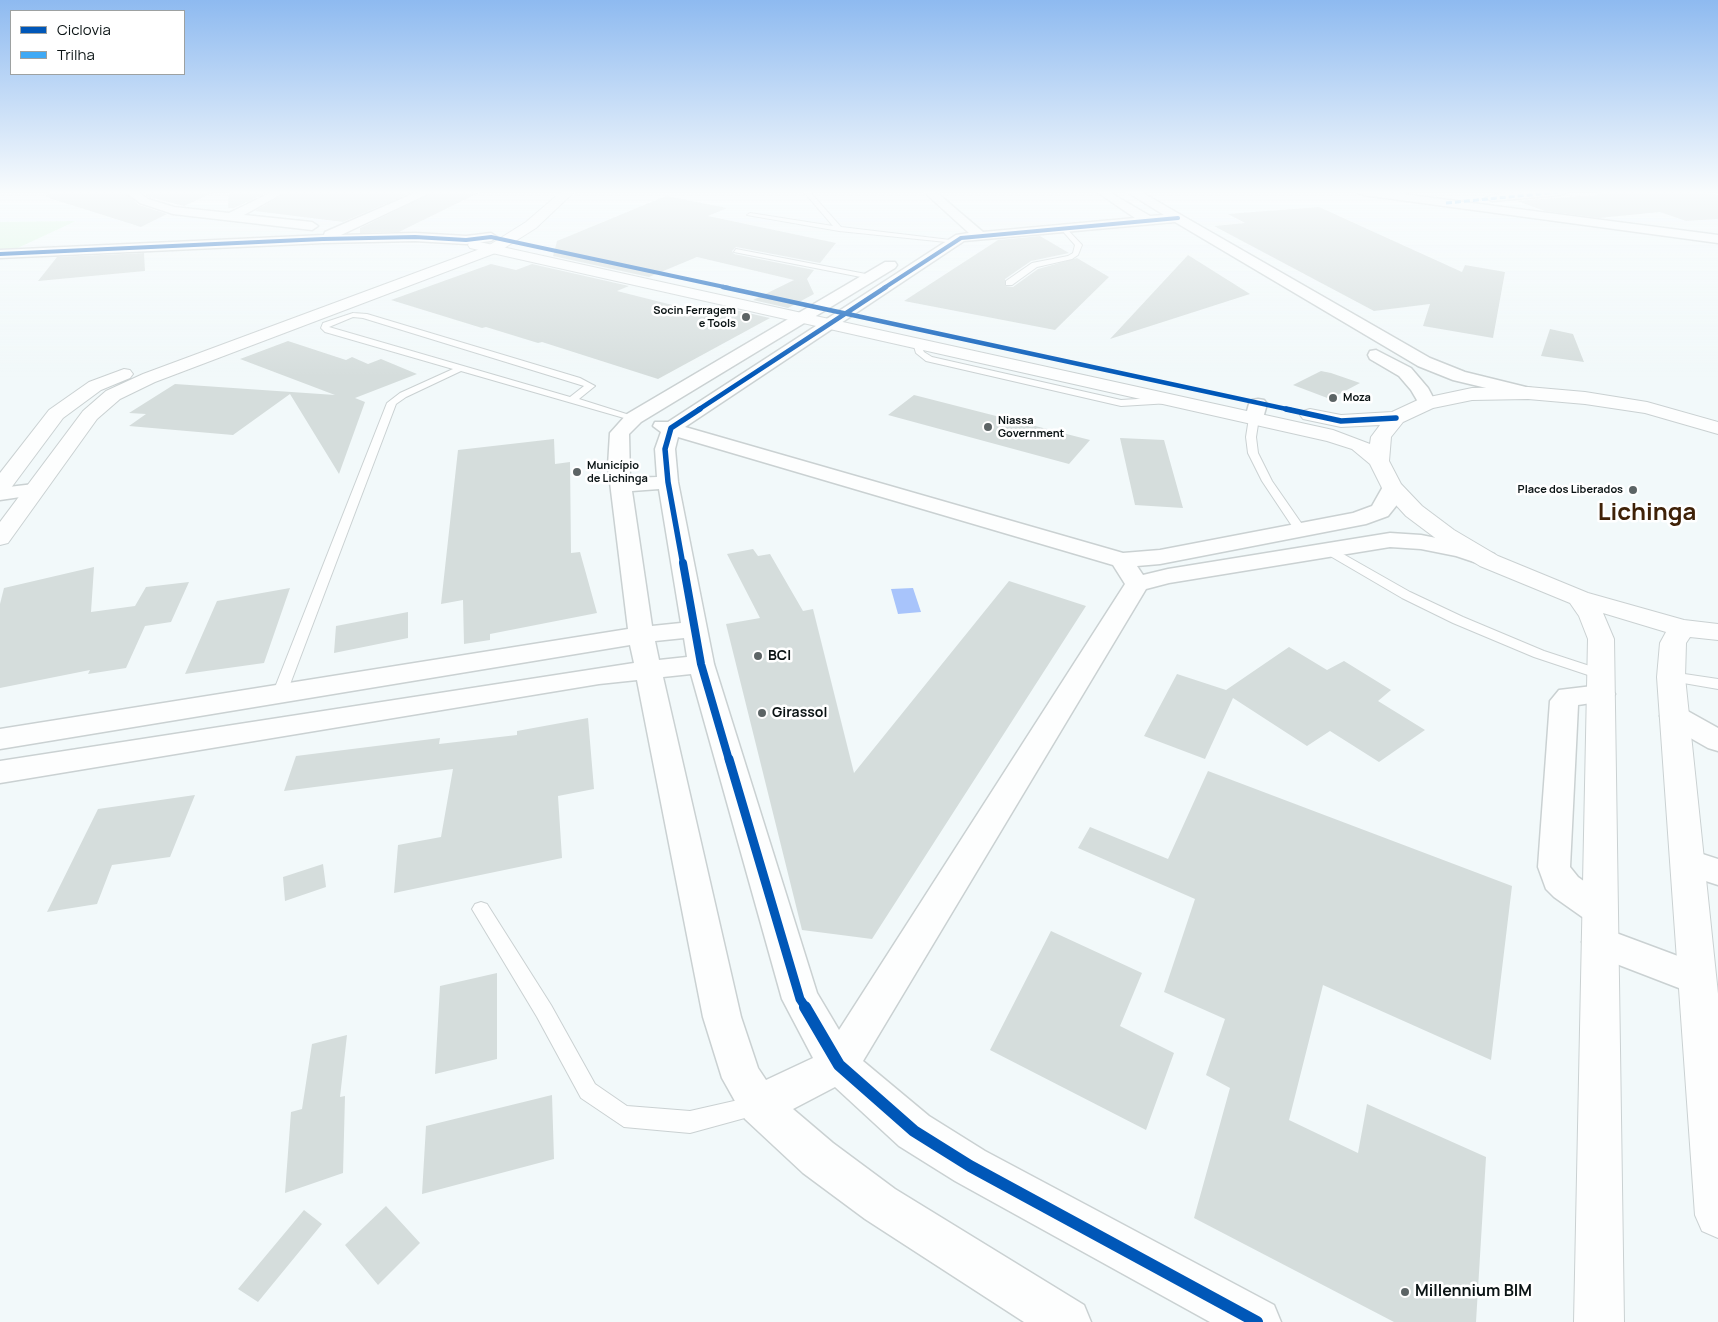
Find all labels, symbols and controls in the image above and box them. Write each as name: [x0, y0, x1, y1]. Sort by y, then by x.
legend: [10, 10, 185, 75]
text: Ciclovia: [57, 19, 111, 40]
text: Trilha: [57, 44, 95, 65]
place label: Socin Ferragem e Tools: [653, 304, 736, 330]
marker: Socin Ferragem e Tools: [740, 311, 752, 323]
place label: Moza: [1343, 391, 1371, 405]
marker: Moza: [1327, 392, 1339, 404]
place label: Niassa Government: [998, 414, 1064, 440]
marker: Niassa Government: [982, 421, 994, 433]
place label: Município de Lichinga: [587, 459, 648, 485]
marker: Município de Lichinga: [571, 466, 583, 478]
place label: Place dos Liberados: [1518, 483, 1623, 497]
marker: Place dos Liberados: [1627, 484, 1639, 496]
district label: Lichinga: [1598, 499, 1696, 527]
place label: BCI: [768, 648, 791, 664]
marker: BCI: [752, 650, 764, 662]
place label: Girassol: [772, 705, 827, 721]
marker: Girassol: [756, 707, 768, 719]
place label: Millennium BIM: [1415, 1282, 1532, 1302]
marker: Millennium BIM: [1399, 1286, 1411, 1298]

